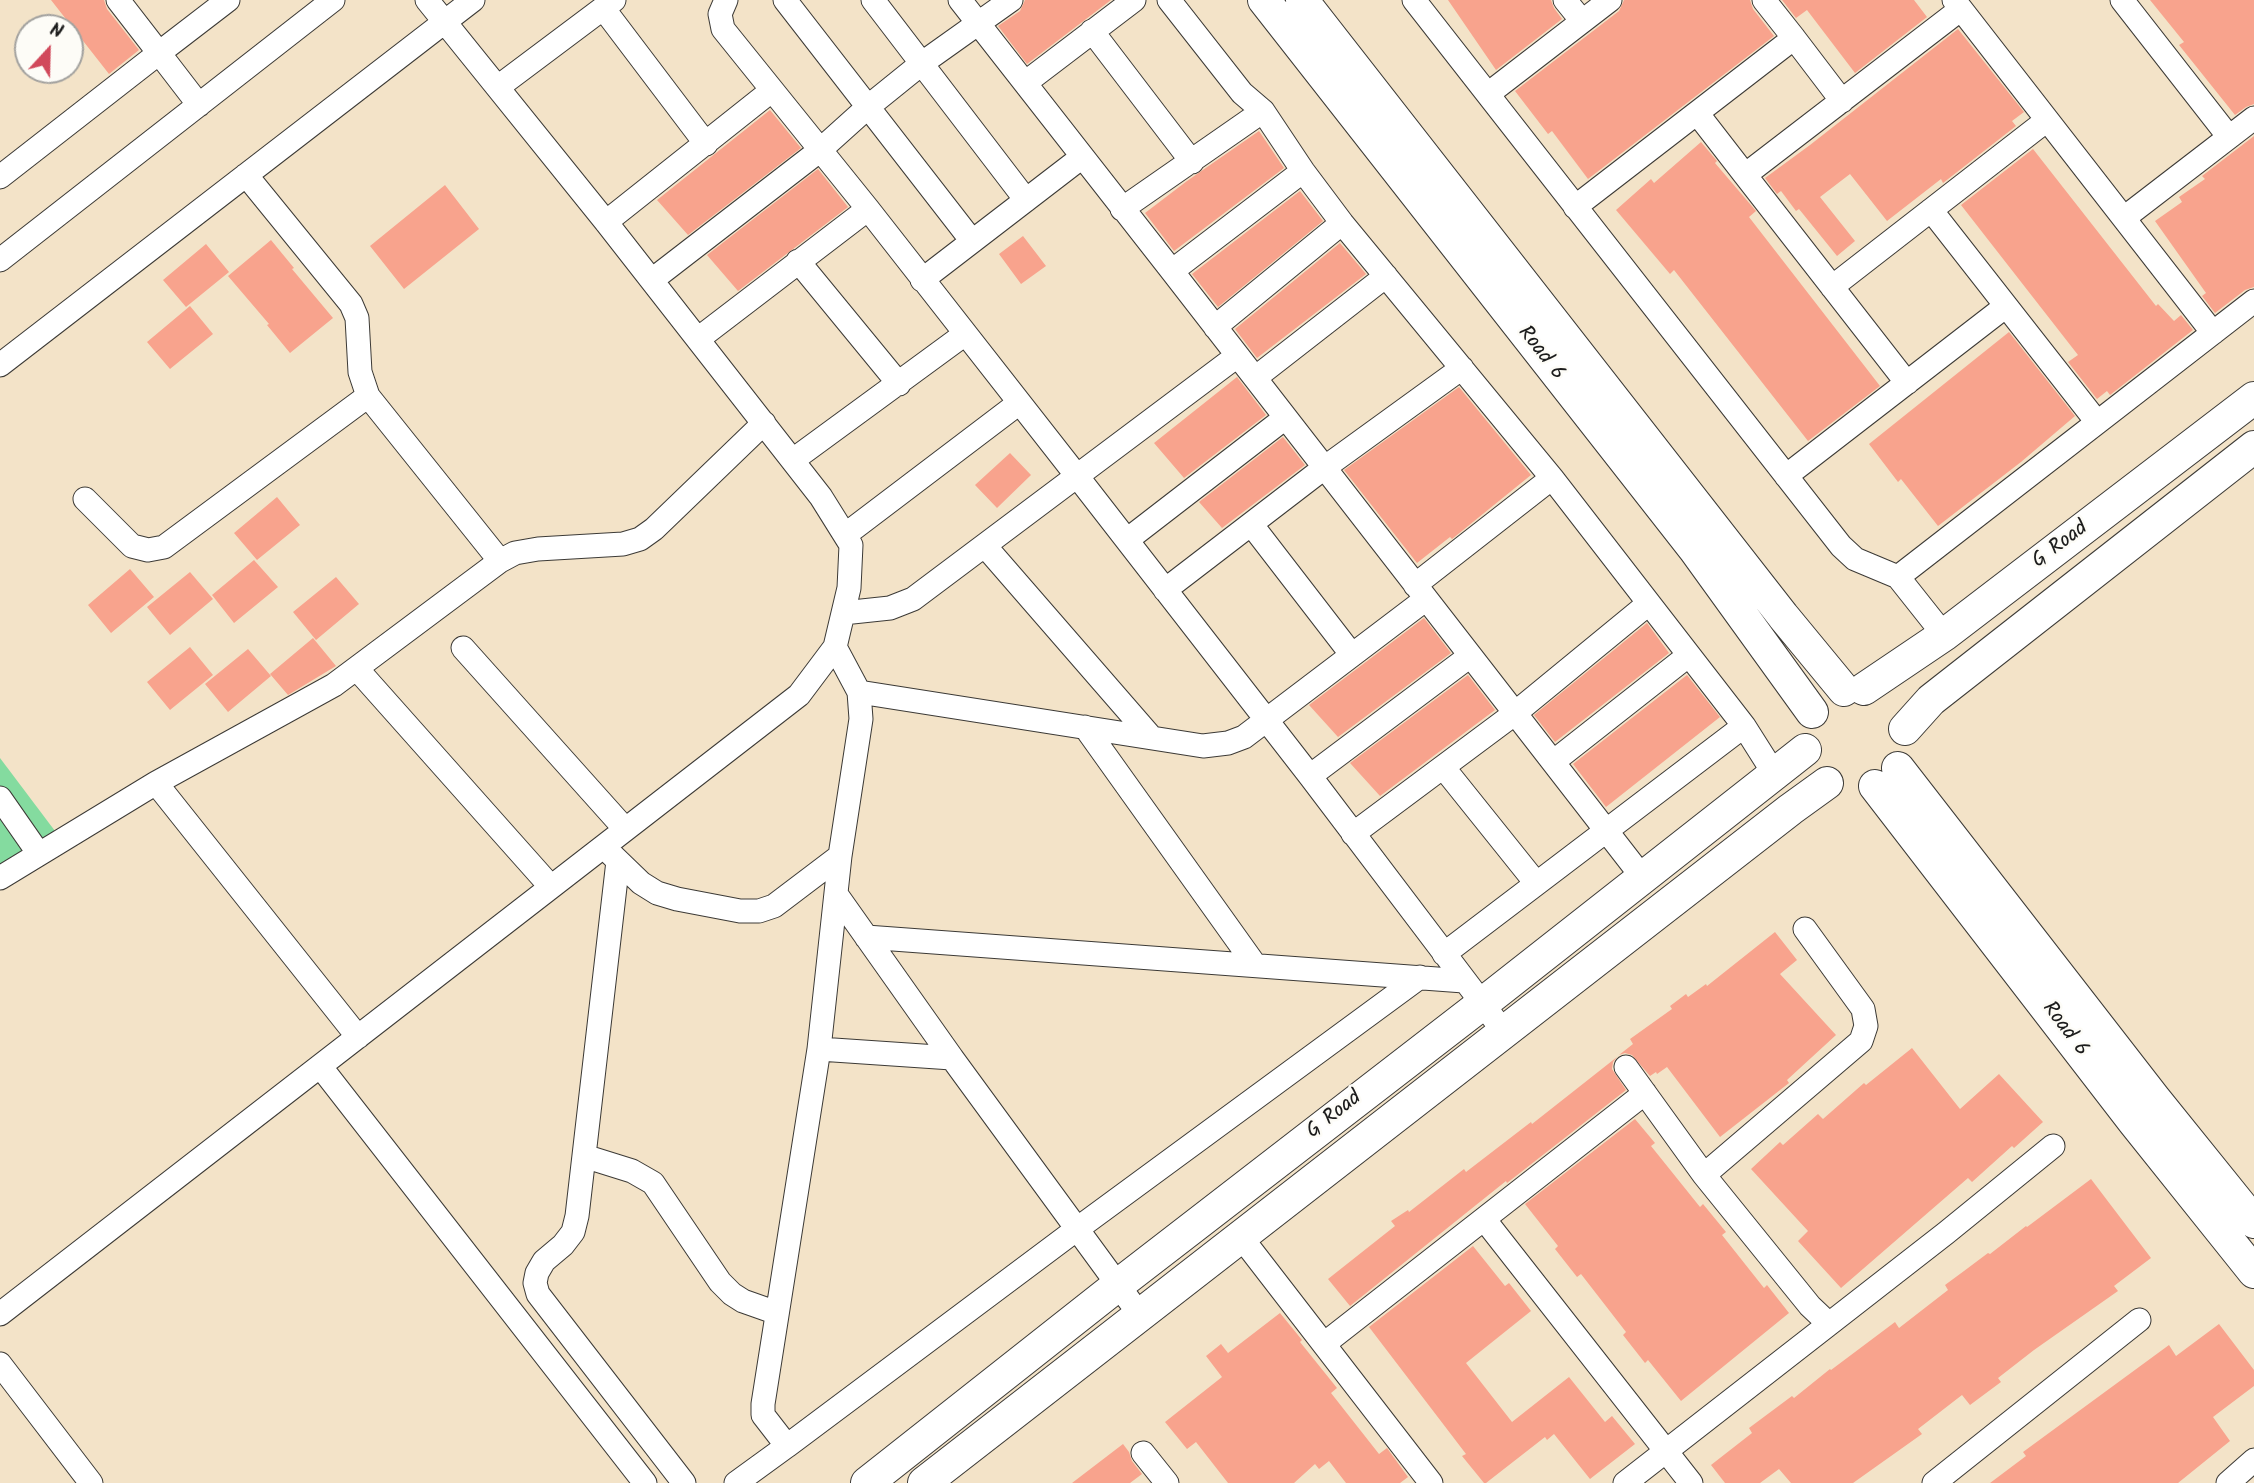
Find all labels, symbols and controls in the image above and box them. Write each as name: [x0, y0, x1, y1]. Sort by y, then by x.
north arrow: [14, 14, 84, 84]
text: N: [45, 15, 67, 48]
street label: Road 6: [1511, 322, 1569, 386]
street label: G Road: [2028, 517, 2094, 575]
street label: Road 6: [2035, 998, 2093, 1062]
street label: G Road: [1302, 1087, 1368, 1145]

